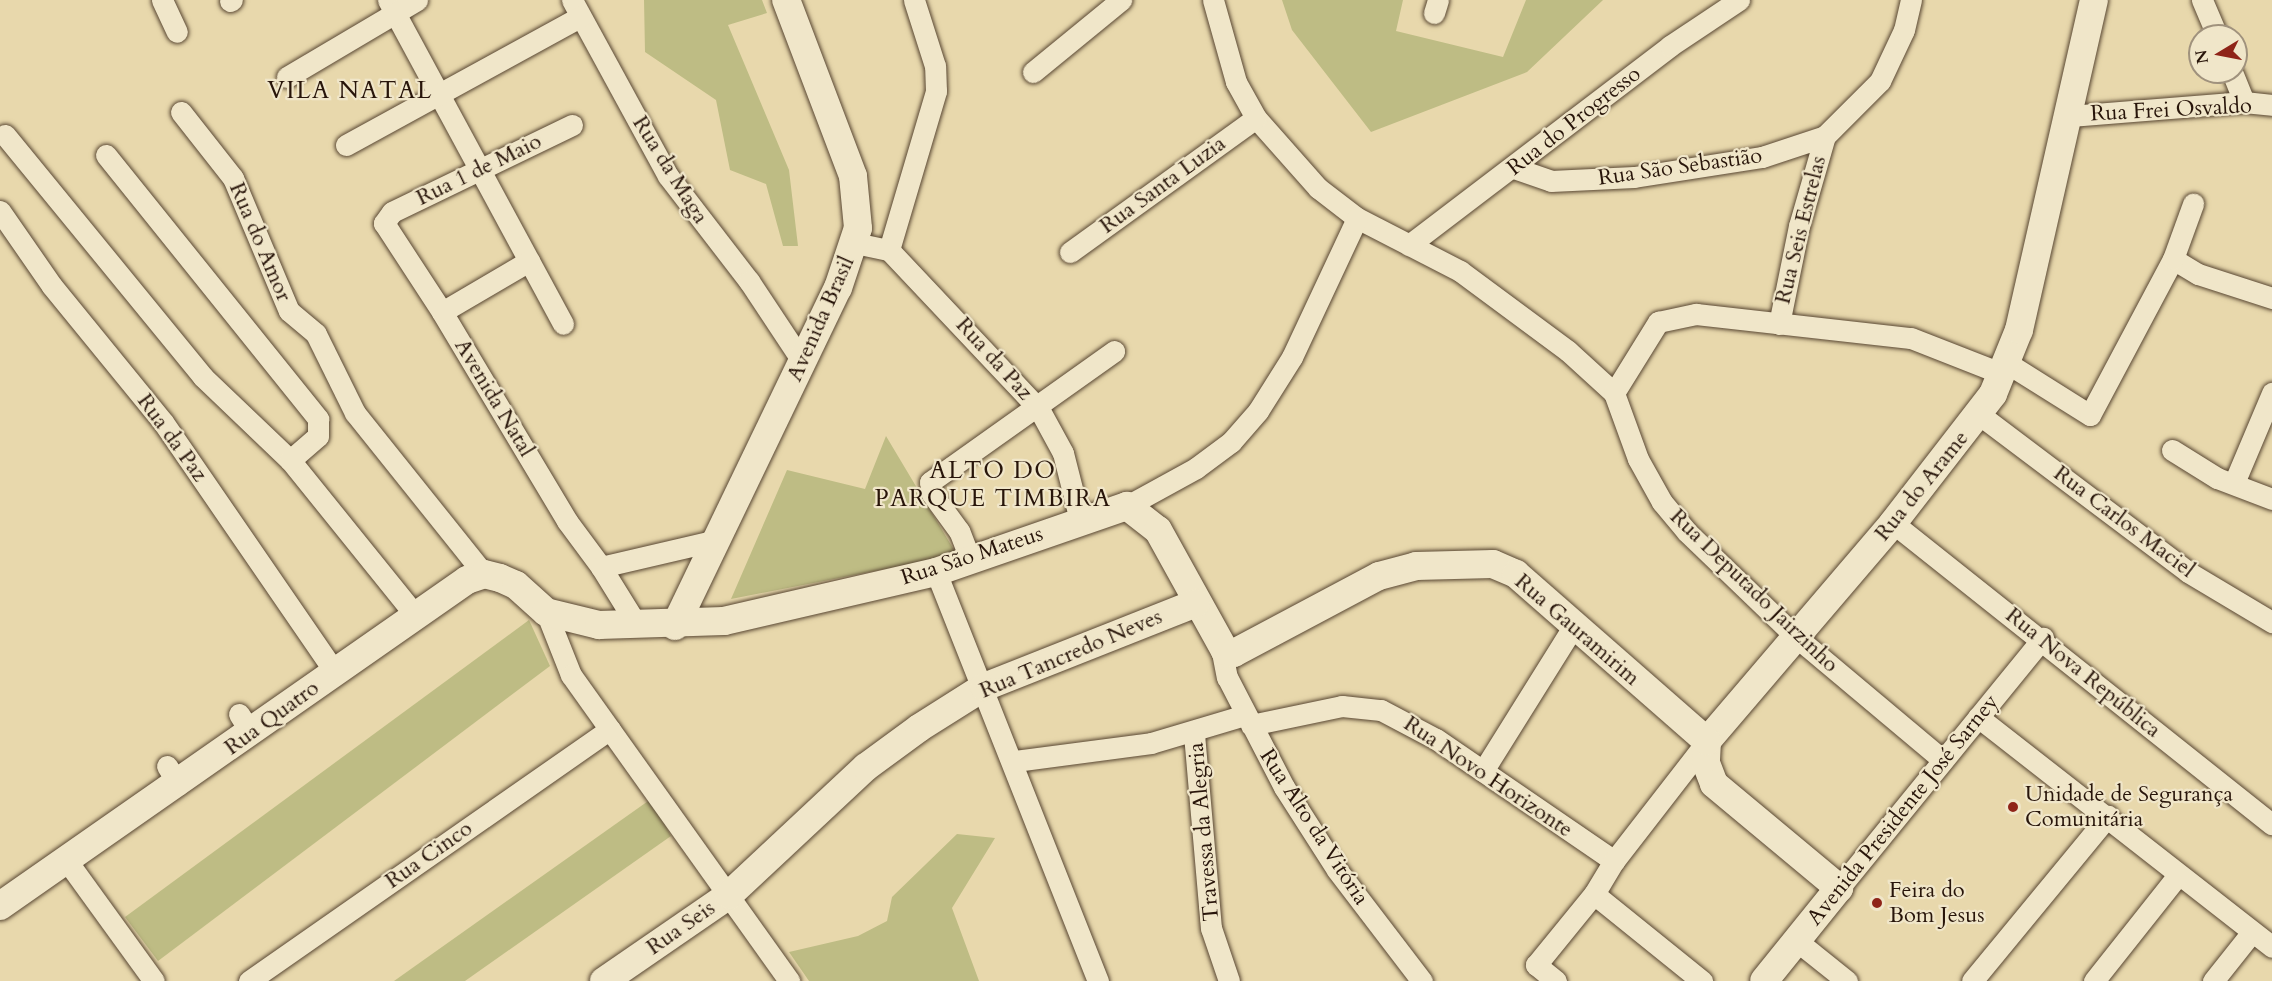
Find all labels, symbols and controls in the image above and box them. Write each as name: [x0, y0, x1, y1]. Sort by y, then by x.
north arrow: [2188, 24, 2248, 84]
text: N: [2190, 48, 2214, 66]
street label: Rua do Progresso: [1502, 61, 1646, 181]
district label: VILA NATAL: [267, 77, 433, 105]
street label: Rua Frei Osvaldo: [2090, 93, 2252, 127]
street label: Rua da Maga: [627, 111, 713, 229]
street label: Rua 1 de Maio: [412, 128, 546, 212]
street label: Rua Santa Luzia: [1095, 131, 1231, 239]
street label: Rua São Sebastião: [1596, 142, 1764, 192]
street label: Rua Seis Estrelas: [1770, 153, 1832, 307]
street label: Rua do Amor: [223, 179, 297, 305]
street label: Avenida Brasil: [782, 252, 860, 386]
street label: Rua da Paz: [950, 312, 1038, 406]
street label: Avenida Natal: [448, 334, 540, 462]
street label: Rua da Paz: [131, 389, 213, 487]
street label: Rua do Arame: [1870, 426, 1974, 546]
district label: ALTO DO PARQUE TIMBIRA: [874, 457, 1112, 513]
street label: Rua Carlos Maciel: [2048, 460, 2200, 584]
street label: Rua Deputado Jairzinho: [1664, 504, 1844, 678]
street label: Rua São Mateus: [898, 521, 1046, 591]
street label: Rua Gauramirim: [1509, 569, 1645, 691]
street label: Rua Nova República: [2000, 602, 2166, 744]
street label: Rua Tancredo Neves: [976, 604, 1166, 704]
street label: Rua Quatro: [220, 675, 324, 761]
street label: Avenida Presidente José Sarney: [1802, 689, 2004, 931]
street label: Rua Novo Horizonte: [1399, 711, 1577, 843]
street label: Travessa da Alegria: [1183, 742, 1225, 922]
street label: Rua Alto da Vitória: [1254, 744, 1374, 910]
place label: Unidade de Segurança Comunitária: [2025, 781, 2233, 832]
marker: Unidade de Segurança Comunitária: [2006, 800, 2020, 814]
street label: Rua Cinco: [380, 815, 478, 895]
place label: Feira do Bom Jesus: [1889, 877, 1985, 928]
street label: Rua Seis: [642, 895, 720, 961]
marker: Feira do Bom Jesus: [1870, 896, 1884, 910]

